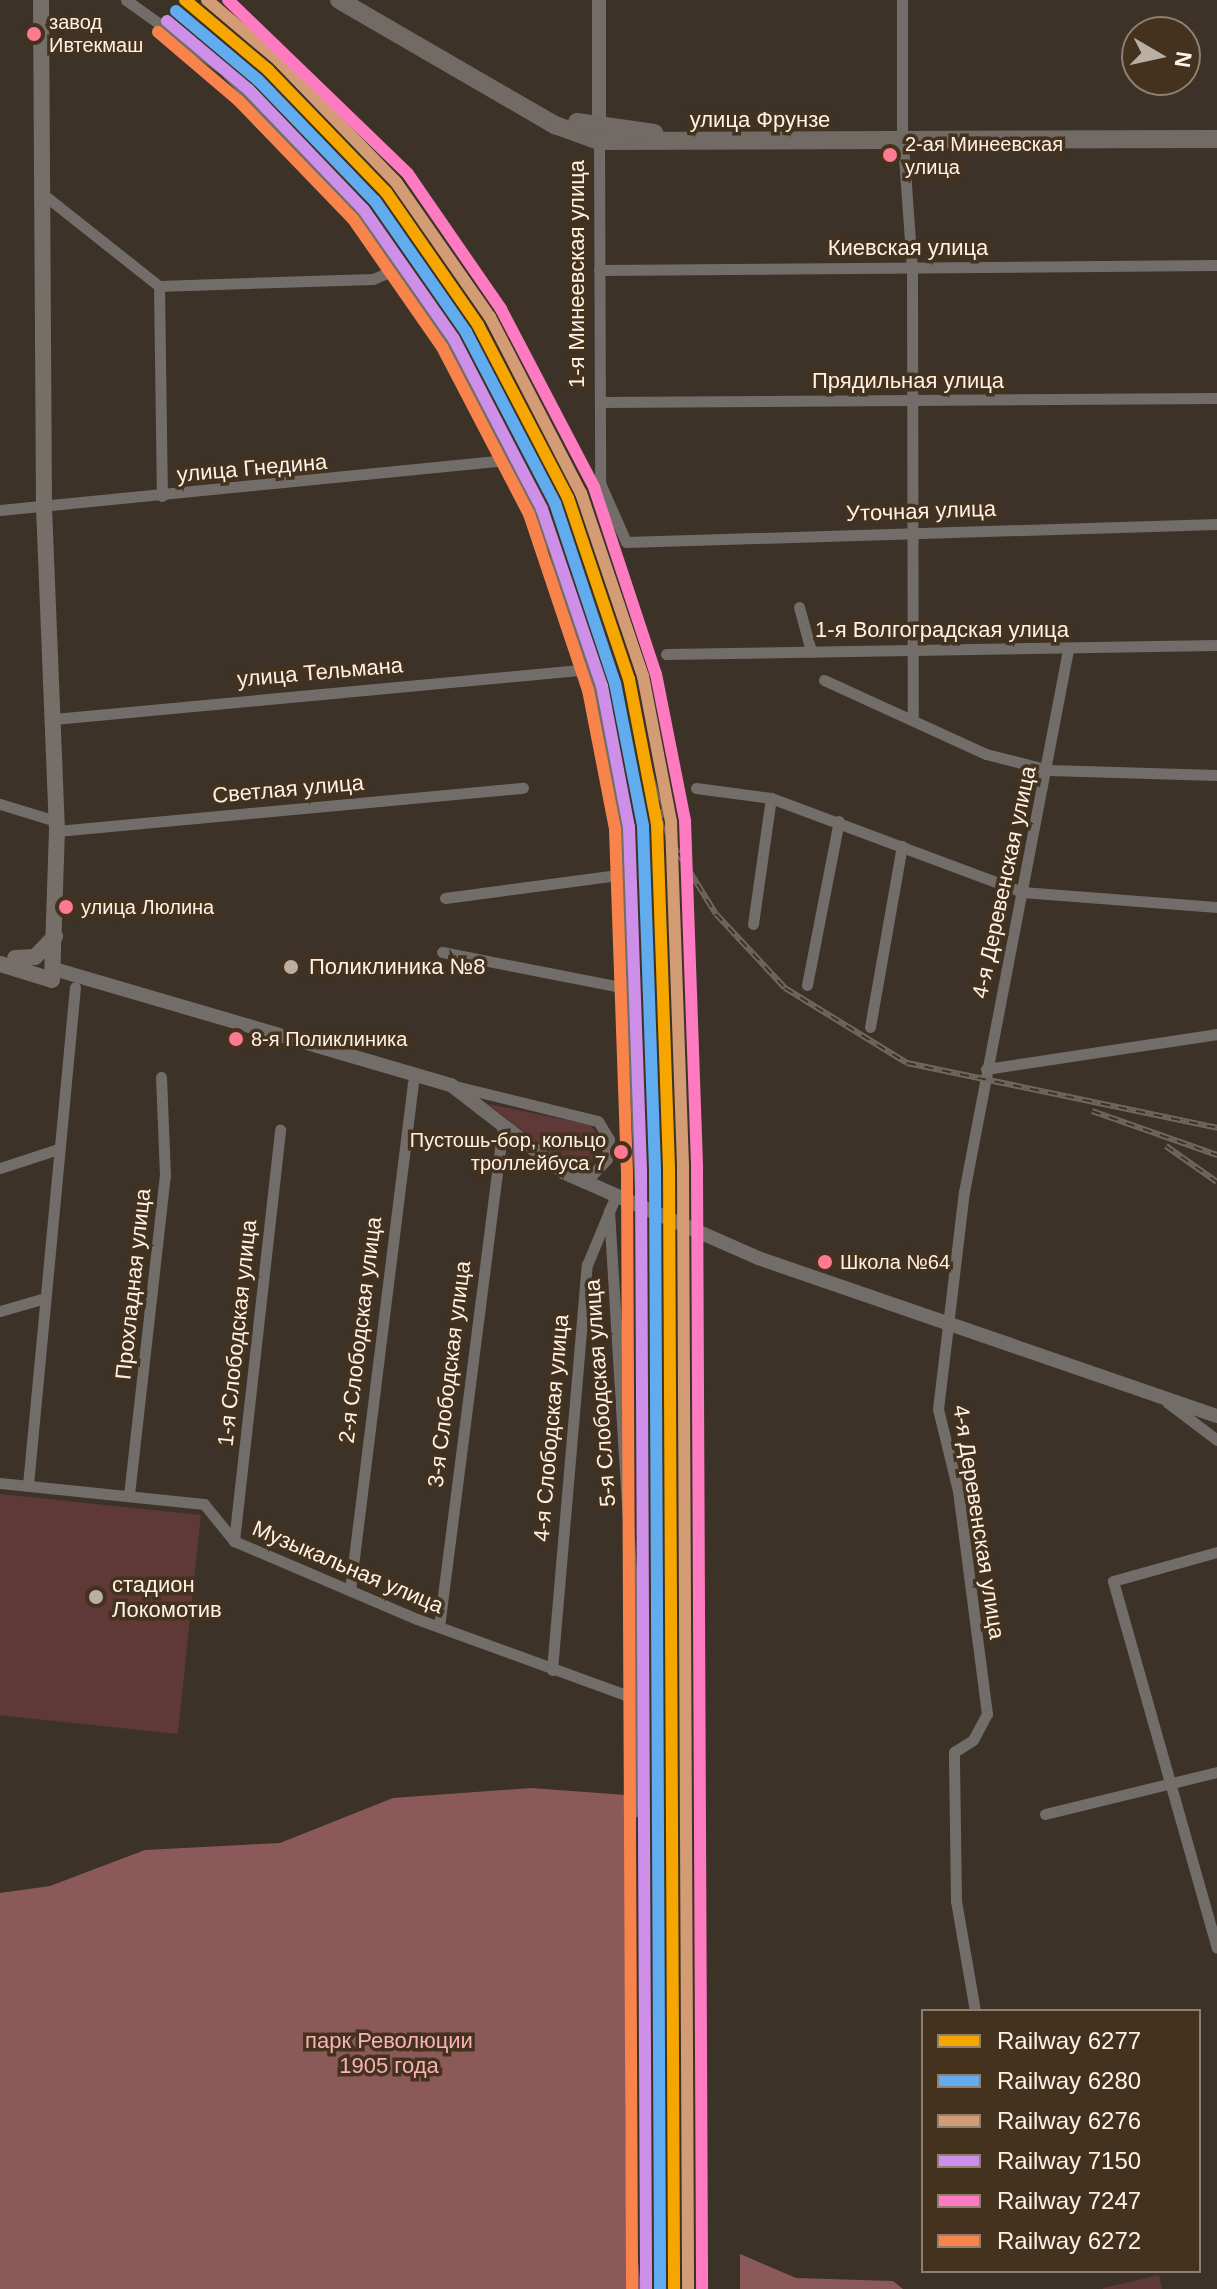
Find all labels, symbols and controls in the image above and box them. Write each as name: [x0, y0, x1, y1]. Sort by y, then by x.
place label: завод Ивтекмаш: [49, 10, 143, 57]
north arrow: [1121, 16, 1201, 96]
marker: завод Ивтекмаш: [26, 26, 42, 42]
text: N: [1170, 50, 1197, 69]
street label: улица Фрунзе: [690, 107, 830, 133]
place label: 2-ая Минеевская улица: [905, 132, 1063, 179]
marker: 2-ая Минеевская улица: [882, 147, 898, 163]
street label: 1-я Минеевская улица: [564, 160, 590, 388]
street label: Киевская улица: [828, 235, 988, 261]
street label: Прядильная улица: [812, 368, 1004, 394]
street label: улица Гнедина: [176, 448, 328, 488]
street label: Уточная улица: [846, 495, 996, 527]
street label: 1-я Волгоградская улица: [815, 617, 1069, 643]
street label: улица Тельмана: [236, 652, 404, 692]
street label: 4-я Деревенская улица: [966, 763, 1042, 1001]
street label: Светлая улица: [211, 769, 365, 809]
place label: улица Люлина: [81, 895, 214, 919]
marker: улица Люлина: [58, 899, 74, 915]
place label: Поликлиника №8: [309, 954, 485, 980]
marker: Поликлиника №8: [280, 956, 302, 978]
place label: 8-я Поликлиника: [251, 1027, 407, 1051]
marker: 8-я Поликлиника: [228, 1031, 244, 1047]
place label: Пустошь-бор, кольцо троллейбуса 7: [410, 1128, 606, 1175]
marker: Пустошь-бор, кольцо троллейбуса 7: [613, 1144, 629, 1160]
street label: Прохладная улица: [110, 1187, 156, 1381]
street label: 2-я Слободская улица: [333, 1215, 387, 1445]
street label: 1-я Слободская улица: [212, 1218, 262, 1448]
place label: Школа №64: [840, 1250, 950, 1274]
marker: Школа №64: [817, 1254, 833, 1270]
street label: 3-я Слободская улица: [422, 1259, 476, 1489]
street label: 5-я Слободская улица: [579, 1278, 621, 1508]
street label: 4-я Слободская улица: [528, 1313, 574, 1543]
street label: 4-я Деревенская улица: [947, 1403, 1011, 1641]
street label: Музыкальная улица: [248, 1515, 448, 1619]
place label: стадион Локомотив: [112, 1571, 222, 1622]
marker: стадион Локомотив: [87, 1588, 105, 1606]
legend: [921, 2009, 1201, 2273]
park label: парк Революции 1905 года: [305, 2027, 473, 2078]
text: Railway 6277: [997, 2027, 1141, 2054]
text: Railway 6280: [997, 2067, 1141, 2094]
text: Railway 6276: [997, 2107, 1141, 2134]
text: Railway 7150: [997, 2147, 1141, 2174]
text: Railway 7247: [997, 2187, 1141, 2214]
text: Railway 6272: [997, 2227, 1141, 2254]

